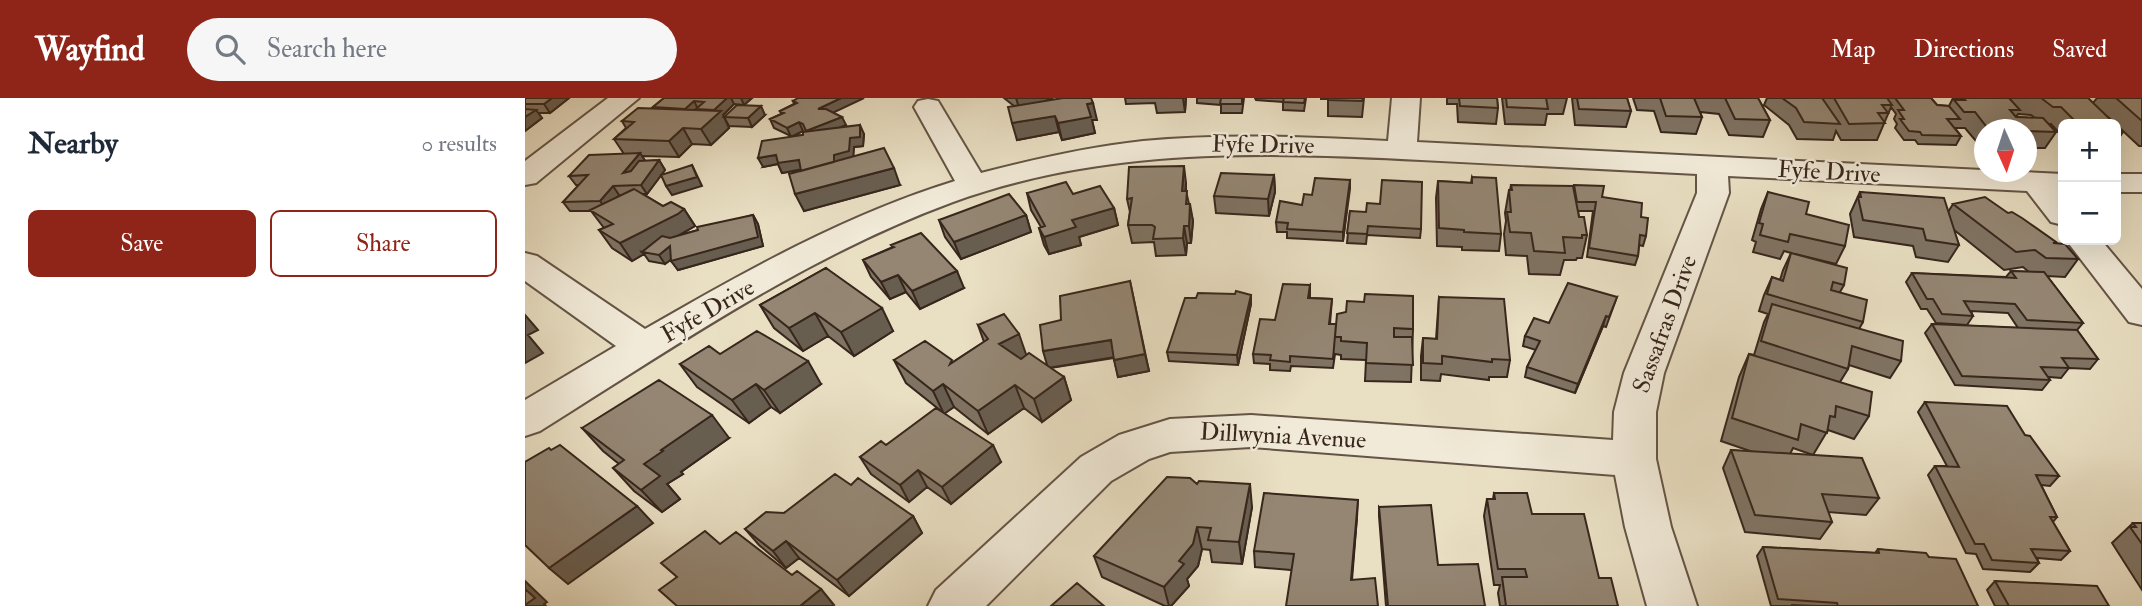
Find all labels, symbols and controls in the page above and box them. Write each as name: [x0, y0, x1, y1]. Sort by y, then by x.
search box: [187, 18, 677, 81]
text: Wayfind: [35, 29, 145, 70]
icon: search: [211, 30, 249, 68]
text: Search here: [267, 33, 387, 65]
text: Map: [1830, 34, 1875, 65]
text: Directions: [1913, 34, 2014, 65]
text: Saved: [2052, 34, 2107, 65]
north arrow: [1974, 119, 2037, 182]
map controls: [2058, 119, 2121, 245]
button: +: [2058, 119, 2121, 182]
text: Nearby: [28, 125, 118, 162]
text: 0 results: [421, 129, 497, 158]
street label: Fyfe Drive: [1211, 129, 1315, 161]
street label: Fyfe Drive: [1777, 154, 1881, 190]
button: −: [2058, 182, 2121, 245]
button: Save: [28, 210, 256, 277]
button: Share: [270, 210, 497, 277]
street label: Sassafras Drive: [1626, 251, 1704, 397]
street label: Fyfe Drive: [656, 272, 760, 350]
street label: Dillwynia Avenue: [1199, 416, 1367, 456]

